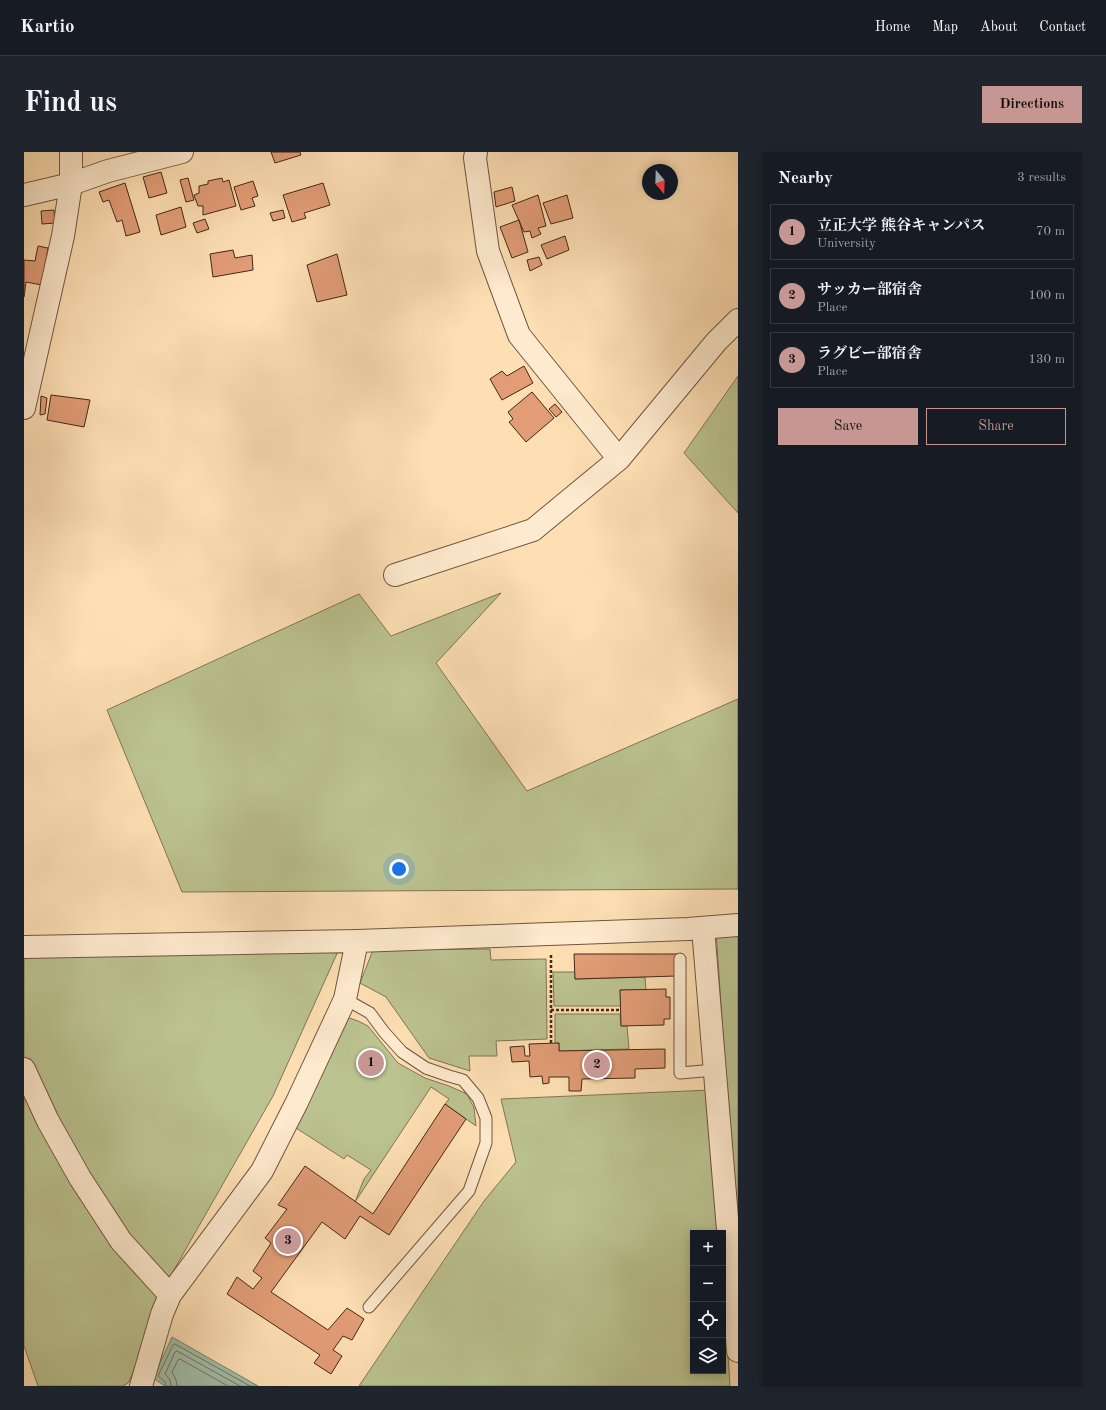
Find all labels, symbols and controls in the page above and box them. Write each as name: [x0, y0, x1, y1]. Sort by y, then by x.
text: Kartio: [20, 18, 75, 37]
text: Home: [875, 20, 910, 34]
text: Map: [932, 20, 958, 34]
text: About: [980, 20, 1017, 34]
text: Contact: [1039, 20, 1086, 34]
button: Directions: [982, 86, 1082, 123]
text: Find us: [24, 90, 117, 118]
north arrow: [642, 164, 678, 200]
text: Nearby: [778, 170, 833, 187]
text: 3 results: [1017, 171, 1066, 184]
text: 立正大学 熊谷キャンパス: [817, 219, 985, 234]
text: 1: [788, 225, 796, 238]
text: 70 m: [1036, 225, 1065, 238]
text: University: [817, 237, 876, 250]
text: サッカー部宿舎: [817, 283, 922, 298]
text: 2: [788, 289, 796, 302]
text: 100 m: [1028, 289, 1065, 302]
text: Place: [817, 301, 847, 314]
text: ラグビー部宿舎: [817, 347, 921, 362]
text: 3: [788, 353, 796, 366]
text: 130 m: [1028, 353, 1065, 366]
text: Place: [817, 365, 847, 378]
button: Save: [778, 408, 918, 445]
button: Share: [926, 408, 1066, 445]
your location: [389, 859, 409, 879]
pin: 1: [358, 1048, 384, 1078]
pin: 2: [584, 1050, 610, 1080]
pin: 3: [275, 1226, 301, 1256]
map controls: [690, 1230, 726, 1374]
button: +: [690, 1230, 726, 1266]
button: −: [690, 1266, 726, 1302]
button: locate: [690, 1302, 726, 1338]
button: layers: [690, 1338, 726, 1374]

